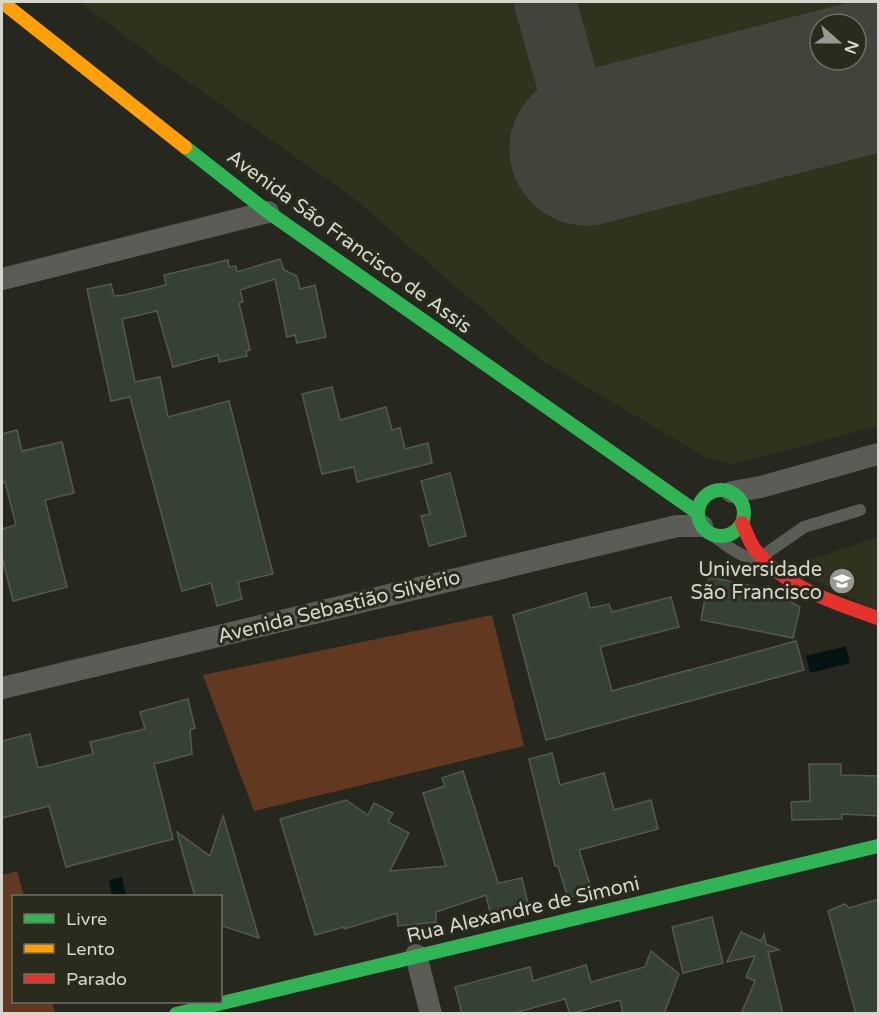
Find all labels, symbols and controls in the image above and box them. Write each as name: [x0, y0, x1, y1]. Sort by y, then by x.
north arrow: [808, 12, 868, 72]
text: N: [839, 37, 863, 57]
street label: Avenida São Francisco de Assis: [222, 145, 476, 339]
place label: Universidade São Francisco: [690, 558, 822, 605]
street label: Avenida Sebastião Silvério: [215, 565, 463, 649]
school or university icon: Universidade São Francisco: [827, 566, 857, 596]
street label: Rua Alexandre de Simoni: [404, 871, 642, 949]
legend: [12, 895, 222, 1003]
text: Livre: [66, 908, 107, 930]
text: Lento: [66, 938, 115, 960]
text: Parado: [66, 968, 127, 990]

